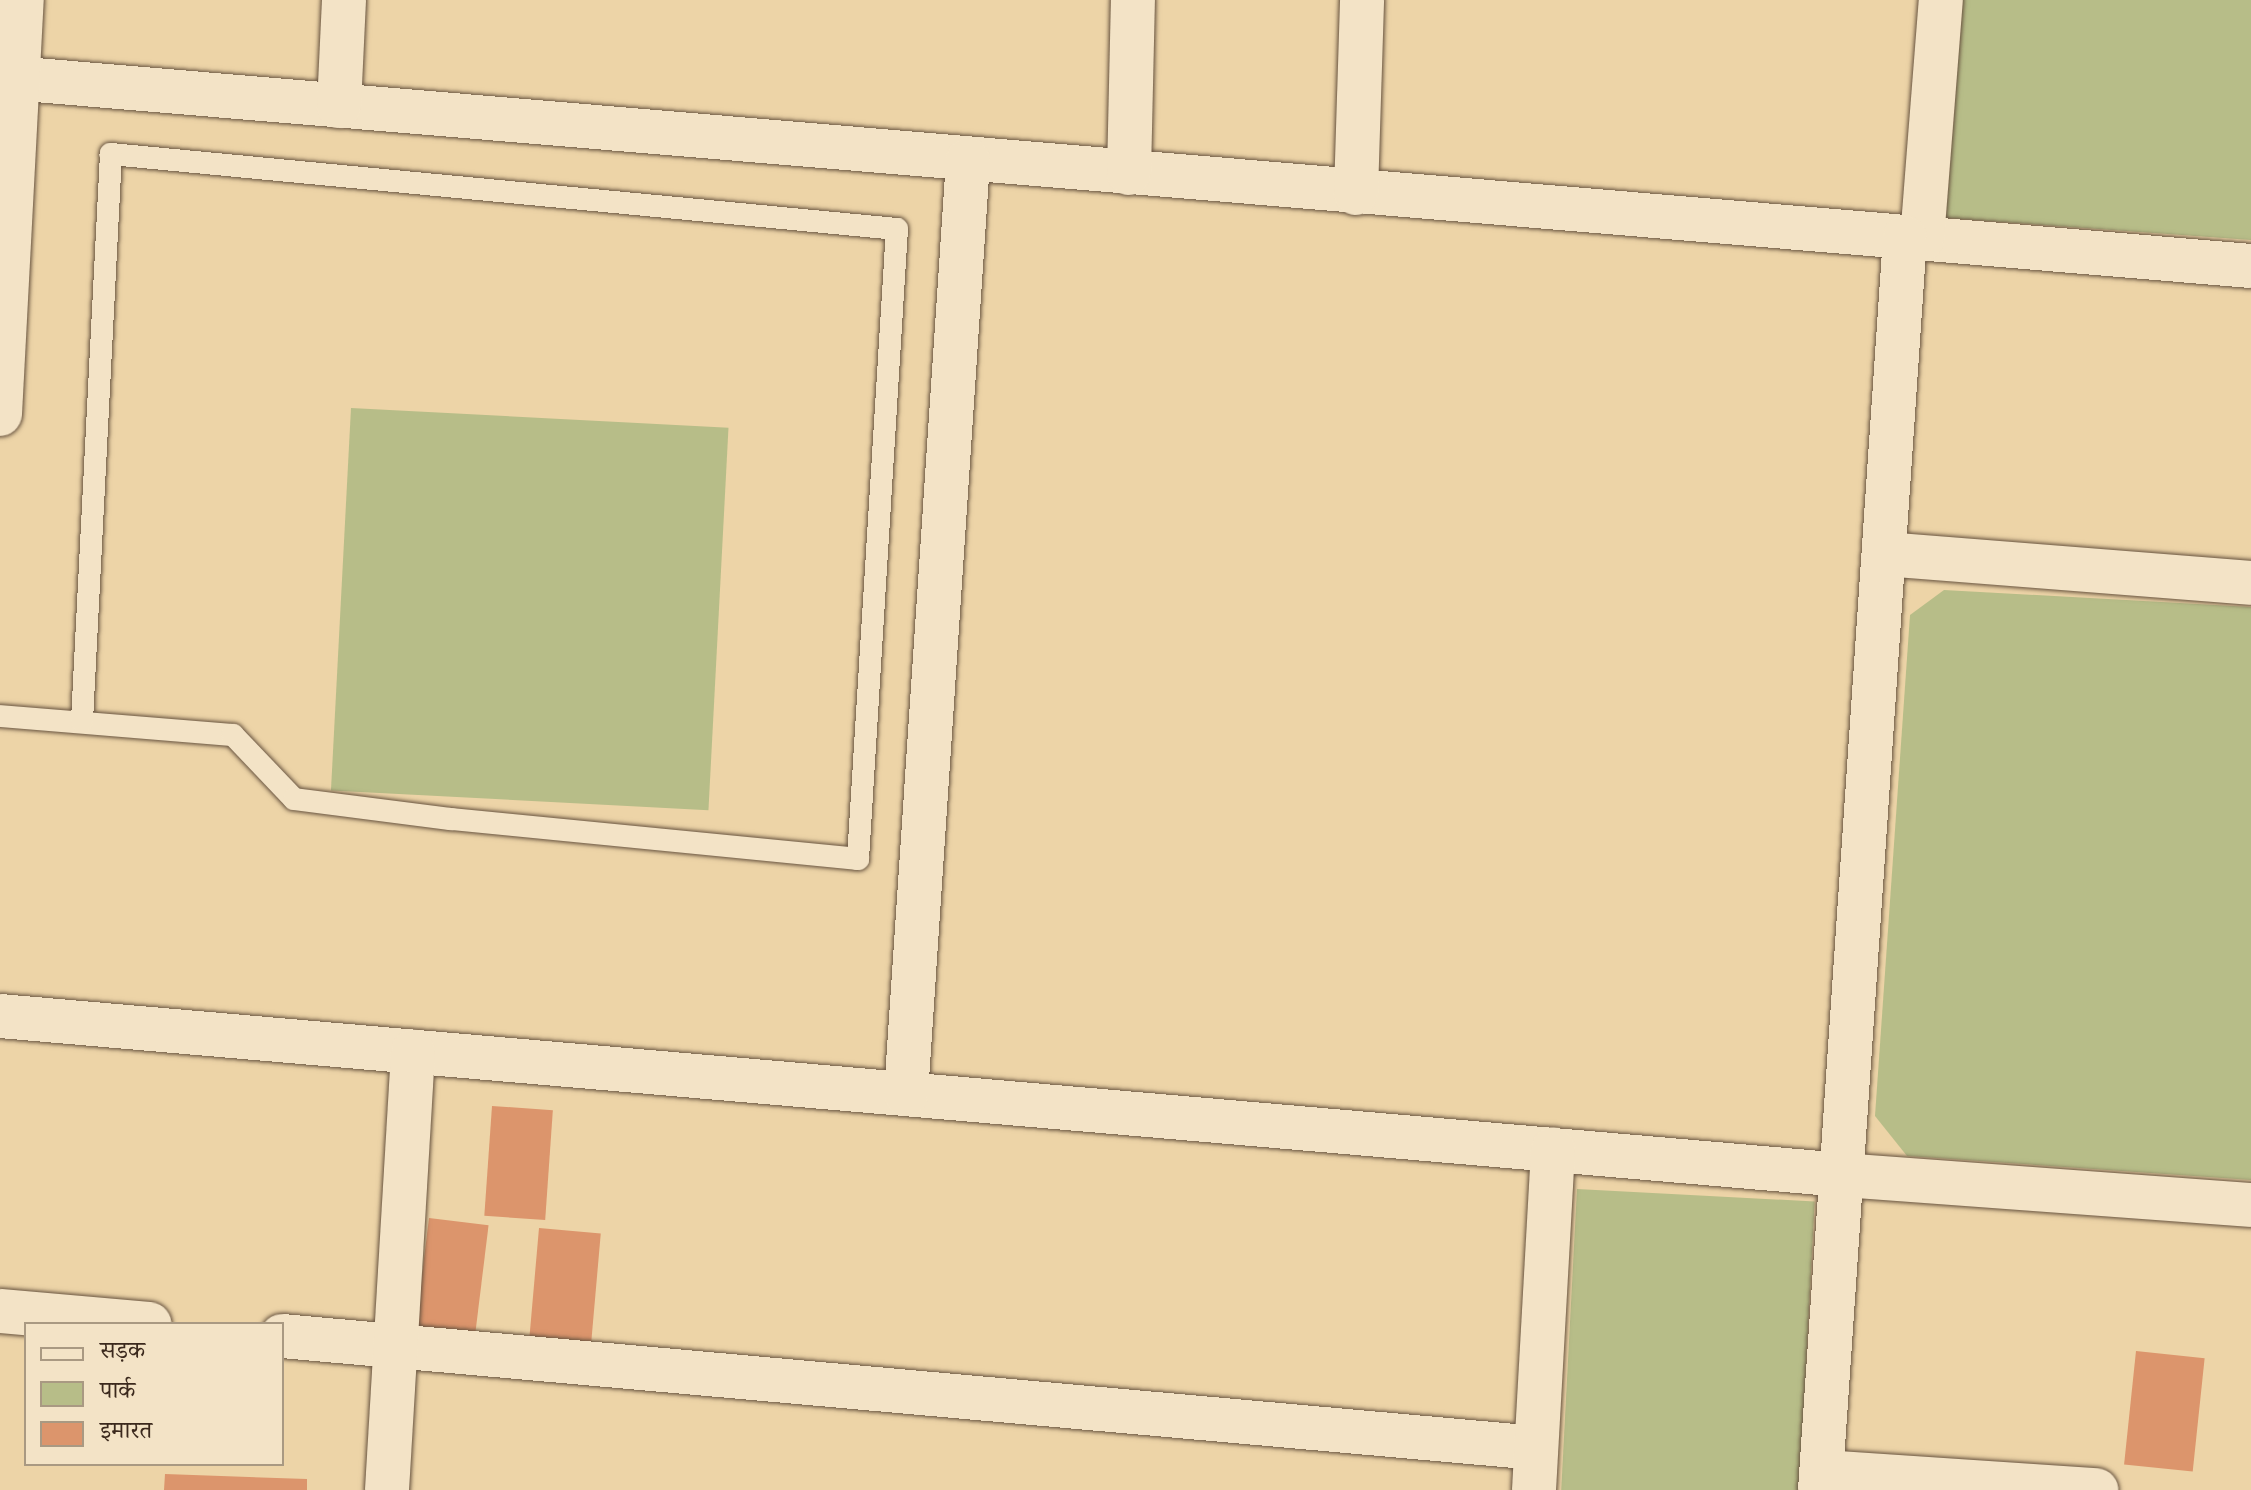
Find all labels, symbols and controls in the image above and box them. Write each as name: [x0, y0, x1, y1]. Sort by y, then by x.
legend: [24, 1322, 284, 1466]
text: सड़क: [100, 1336, 145, 1364]
text: पार्क: [100, 1376, 135, 1404]
text: इमारत: [100, 1416, 152, 1444]

